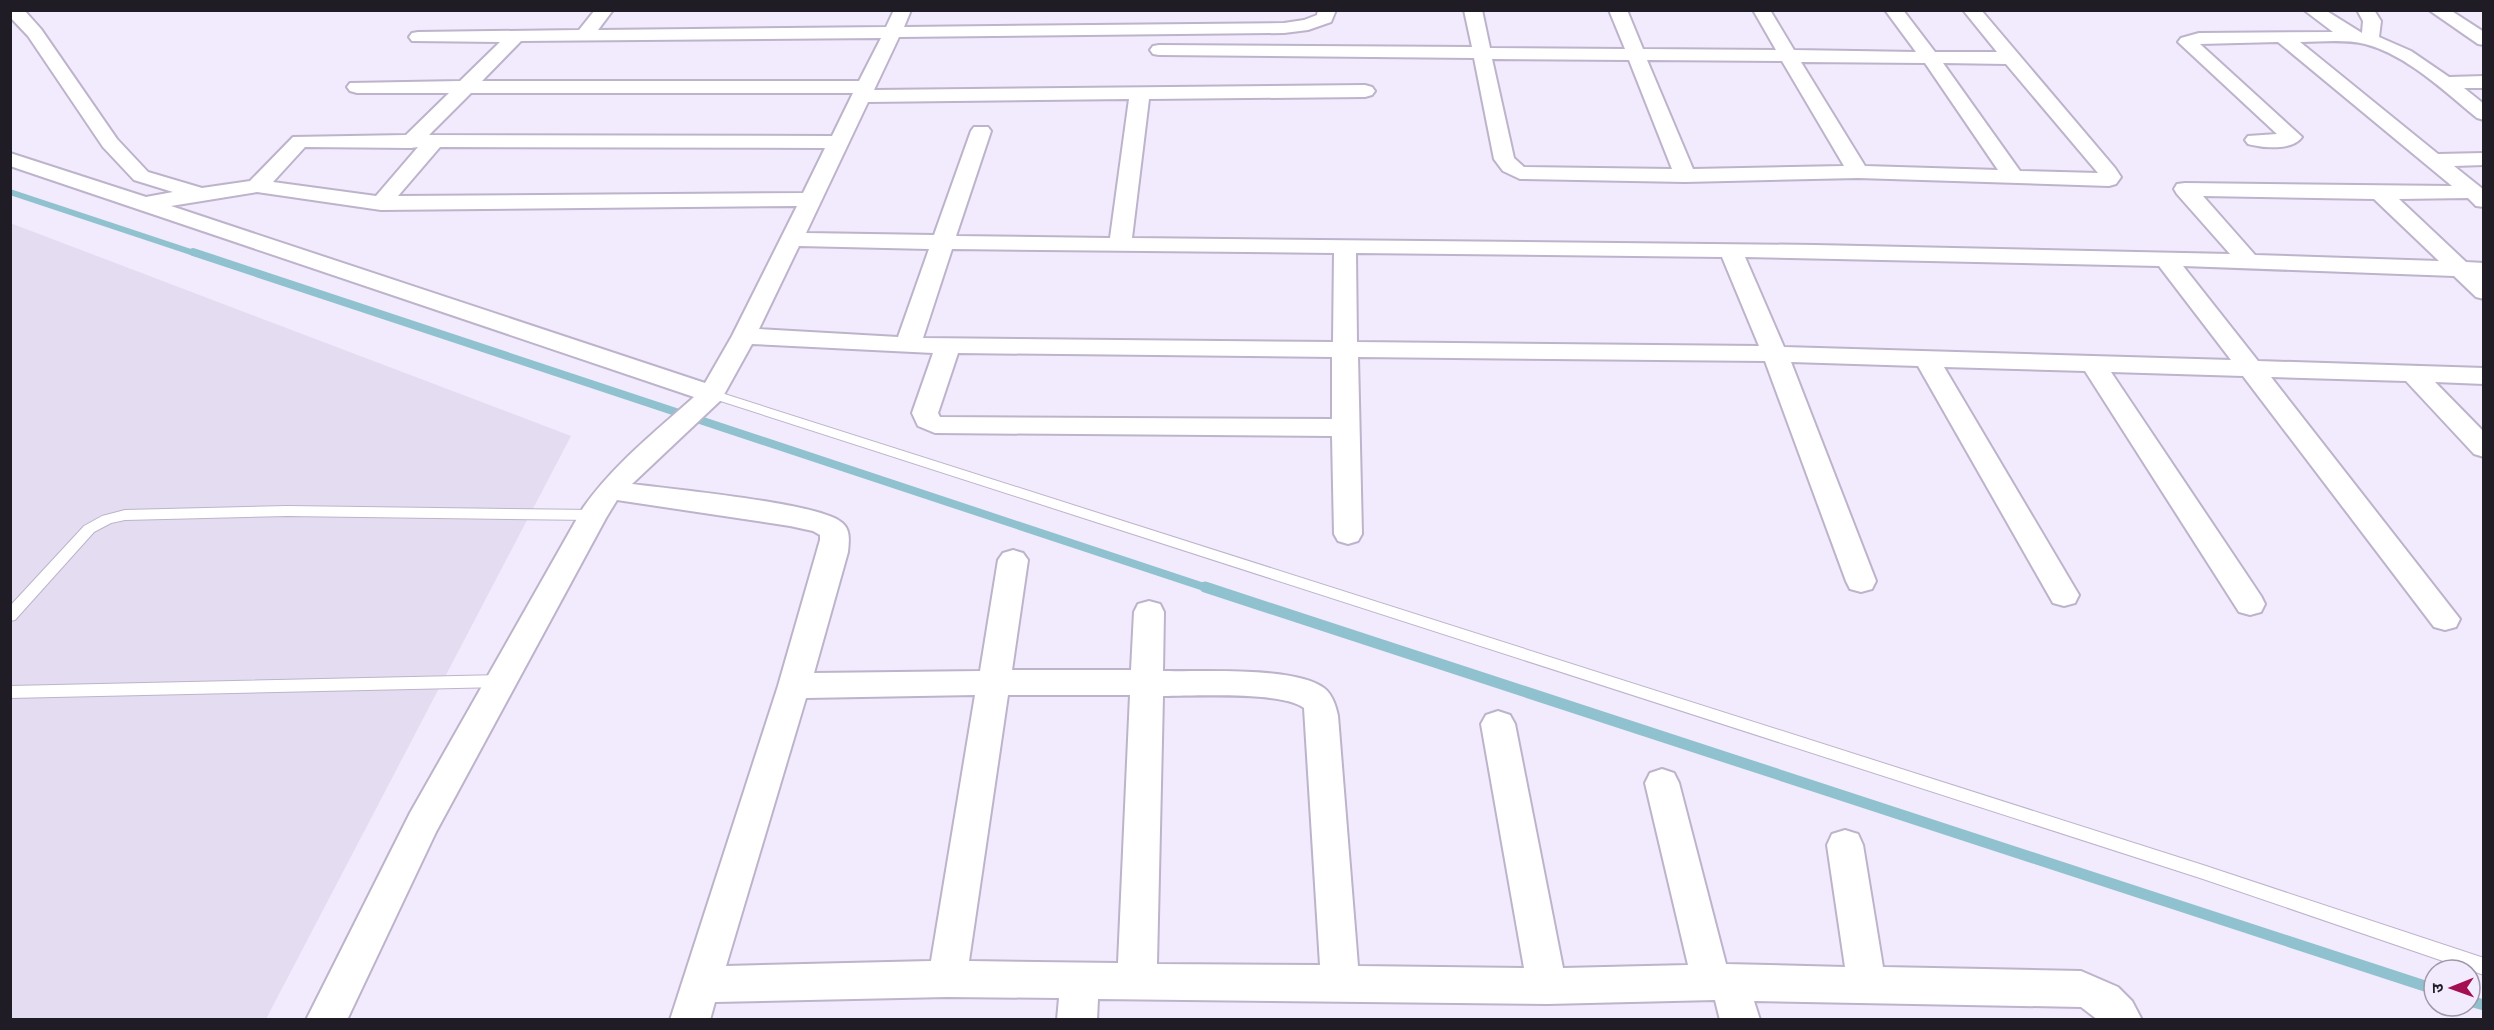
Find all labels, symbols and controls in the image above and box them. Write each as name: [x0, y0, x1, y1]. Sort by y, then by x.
north arrow: [2422, 958, 2482, 1018]
text: उ: [2430, 983, 2446, 993]

